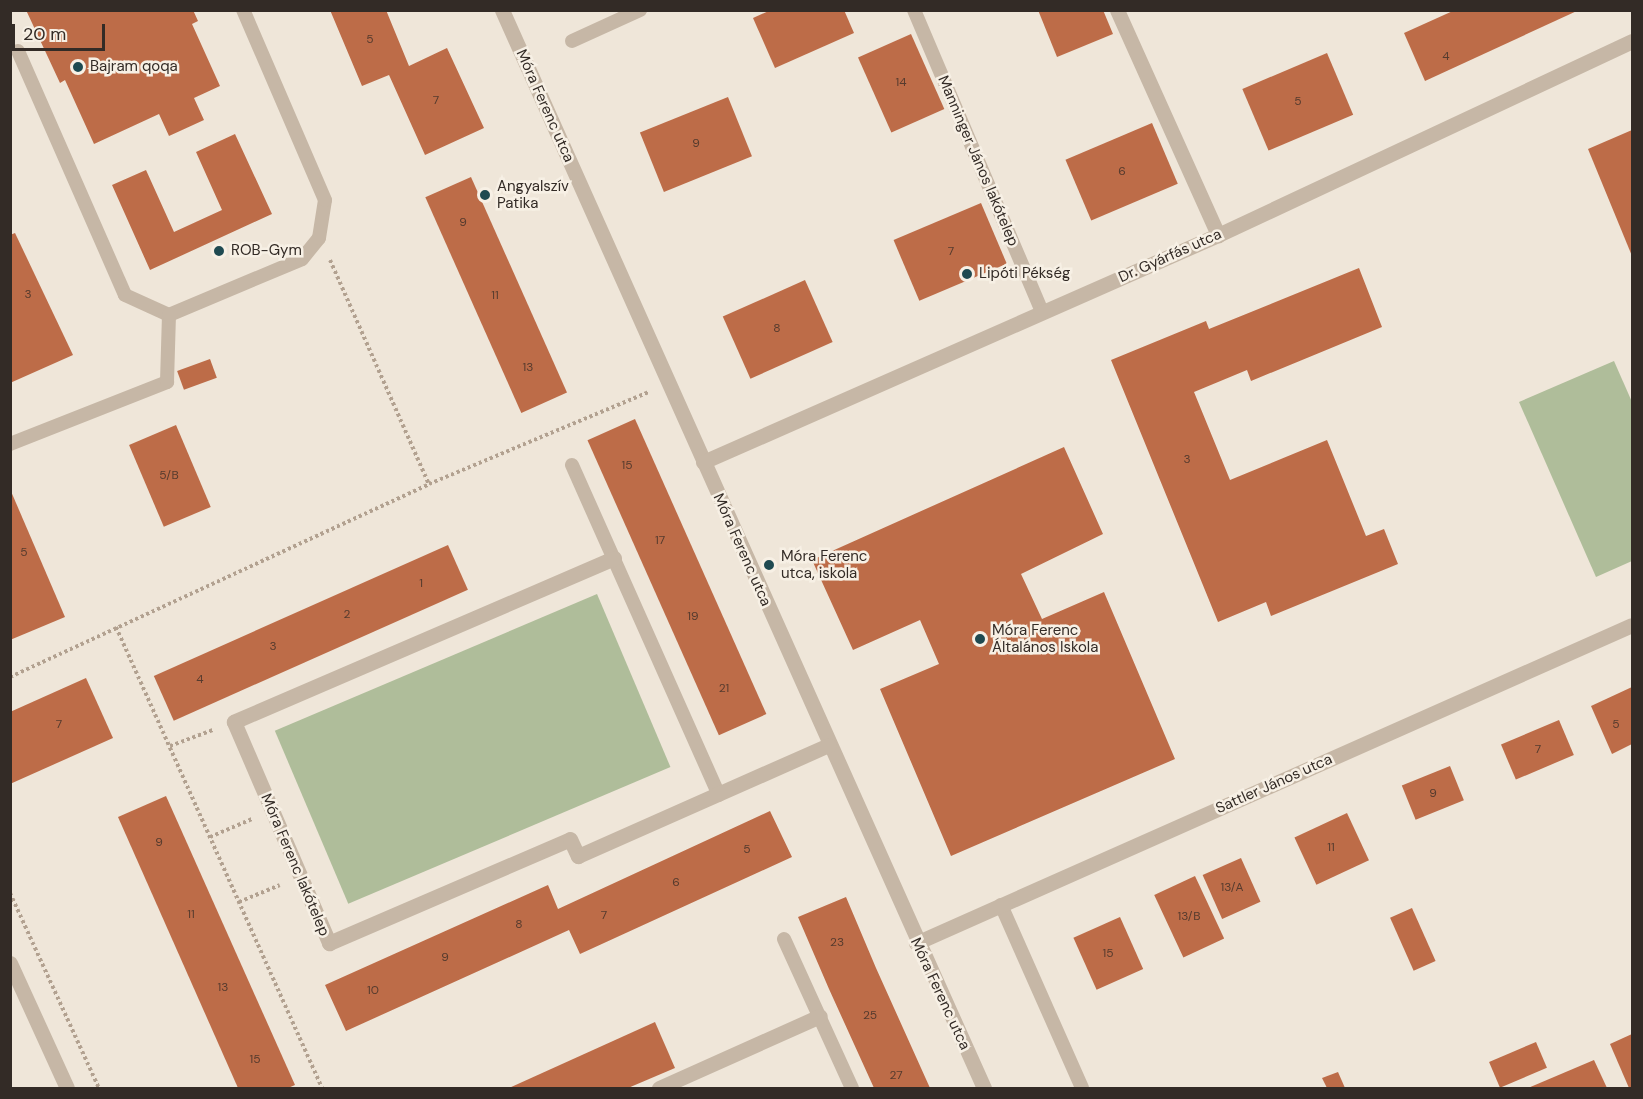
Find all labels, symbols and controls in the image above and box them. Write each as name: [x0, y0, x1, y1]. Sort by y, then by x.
scale bar: [15, 12, 108, 50]
text: 20 m: [23, 22, 66, 46]
house number: 5: [366, 33, 374, 47]
street label: Móra Ferenc utca: [512, 47, 578, 165]
house number: 4: [1442, 50, 1450, 64]
place label: Bajram qoqa: [90, 58, 178, 76]
marker: Bajram qoqa: [71, 60, 85, 74]
street label: Manninger János lakótelep: [934, 73, 1022, 249]
house number: 14: [895, 76, 907, 90]
house number: 7: [433, 94, 439, 108]
house number: 5: [1294, 95, 1302, 109]
house number: 9: [692, 137, 700, 151]
house number: 6: [1118, 165, 1126, 179]
place label: Angyalszív Patika: [497, 177, 569, 212]
marker: Angyalszív Patika: [478, 188, 492, 202]
house number: 9: [459, 216, 467, 230]
street label: Dr. Gyárfás utca: [1116, 225, 1224, 287]
place label: ROB-Gym: [231, 242, 302, 260]
marker: ROB-Gym: [212, 244, 226, 258]
house number: 7: [948, 245, 954, 259]
place label: Lipóti Pékség: [979, 265, 1070, 283]
marker: Lipóti Pékség: [960, 267, 974, 281]
house number: 3: [24, 288, 32, 302]
house number: 11: [491, 289, 499, 303]
house number: 8: [773, 322, 781, 336]
house number: 13: [523, 361, 533, 375]
house number: 3: [1183, 453, 1191, 467]
house number: 15: [621, 459, 633, 473]
house number: 5/B: [159, 469, 179, 483]
street label: Móra Ferenc utca: [709, 491, 775, 609]
house number: 17: [655, 534, 665, 548]
house number: 5: [20, 546, 28, 560]
place label: Móra Ferenc utca, iskola: [781, 547, 867, 582]
marker: Móra Ferenc utca, iskola: [762, 558, 776, 572]
house number: 1: [419, 577, 423, 591]
house number: 2: [344, 608, 350, 622]
house number: 19: [687, 610, 699, 624]
place label: Móra Ferenc Általános Iskola: [992, 621, 1098, 656]
marker: Móra Ferenc Általános Iskola: [973, 632, 987, 646]
house number: 3: [269, 640, 277, 654]
house number: 4: [196, 673, 204, 687]
house number: 21: [719, 682, 729, 696]
house number: 7: [56, 718, 62, 732]
house number: 5: [1612, 718, 1620, 732]
house number: 7: [1535, 743, 1541, 757]
street label: Sattler János utca: [1213, 750, 1335, 818]
house number: 9: [1429, 787, 1437, 801]
street label: Móra Ferenc lakótelep: [257, 791, 333, 939]
house number: 9: [155, 836, 163, 850]
house number: 11: [1327, 841, 1335, 855]
house number: 5: [743, 843, 751, 857]
house number: 6: [672, 876, 680, 890]
house number: 13/A: [1221, 881, 1243, 895]
house number: 11: [187, 908, 195, 922]
house number: 7: [601, 909, 607, 923]
house number: 13/B: [1178, 910, 1200, 924]
house number: 8: [515, 918, 523, 932]
street label: Móra Ferenc utca: [906, 935, 974, 1053]
house number: 23: [830, 936, 844, 950]
house number: 15: [1102, 947, 1114, 961]
house number: 9: [441, 951, 449, 965]
house number: 13: [218, 981, 228, 995]
house number: 10: [367, 984, 379, 998]
house number: 25: [863, 1009, 877, 1023]
house number: 15: [249, 1053, 261, 1067]
house number: 27: [889, 1069, 903, 1083]

